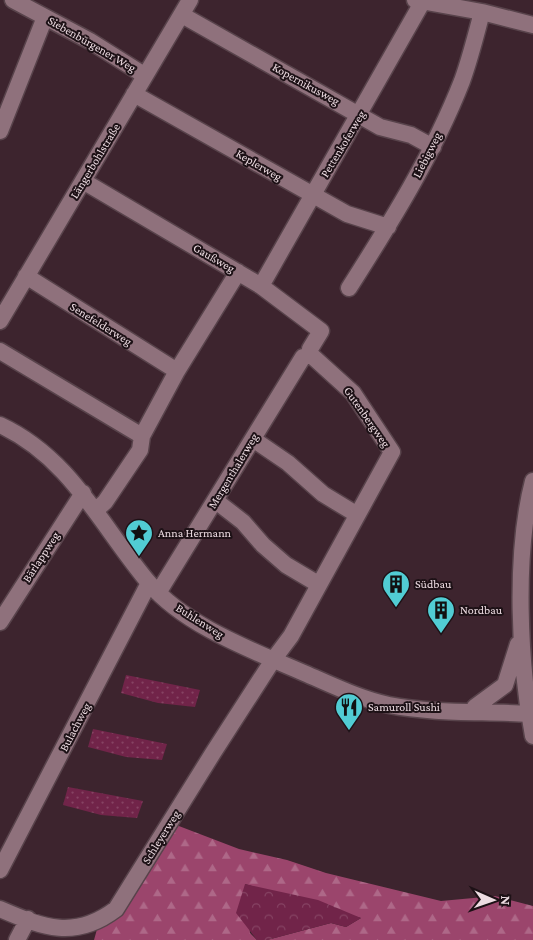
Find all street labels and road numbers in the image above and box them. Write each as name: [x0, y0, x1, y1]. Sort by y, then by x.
street label: Siebenbürgener Weg: [46, 13, 139, 75]
street label: Kopernikusweg: [270, 60, 342, 108]
street label: Pettenkoferweg: [318, 108, 368, 180]
street label: Längerbohlstraße: [67, 121, 123, 201]
street label: Liebigweg: [410, 130, 445, 180]
street label: Keplerweg: [233, 146, 285, 184]
street label: Gaußweg: [191, 240, 237, 276]
street label: Senefelderweg: [68, 299, 135, 349]
street label: Gutenbergweg: [341, 384, 393, 450]
street label: Mergenthalerweg: [205, 431, 261, 511]
street label: Bärlappweg: [20, 529, 63, 585]
street label: Buhlenweg: [173, 601, 227, 641]
street label: Bulachweg: [56, 700, 94, 754]
street label: Schleyerweg: [139, 808, 183, 866]

